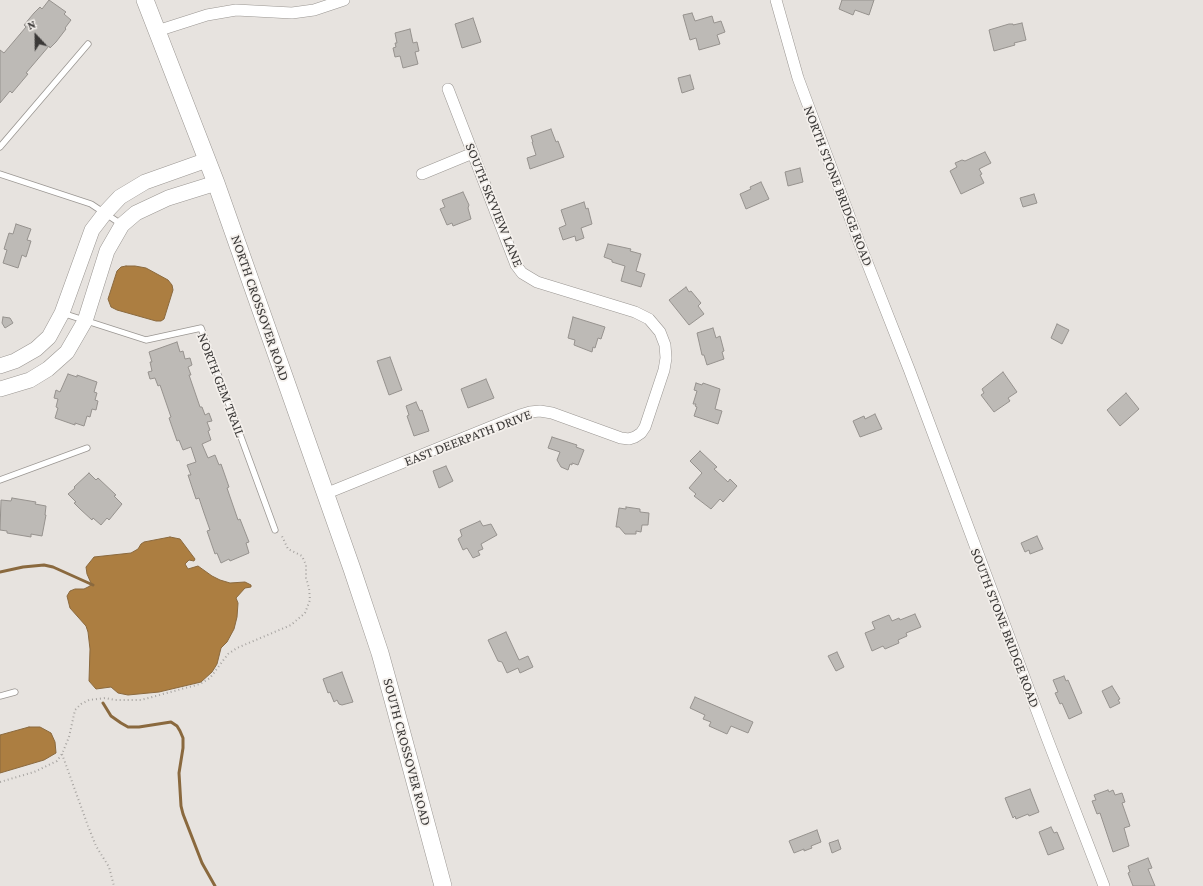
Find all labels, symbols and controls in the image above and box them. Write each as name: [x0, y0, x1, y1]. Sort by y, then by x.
north arrow: [16, 16, 56, 56]
text: N: [26, 18, 37, 32]
street label: NORTH STONE BRIDGE ROAD: [800, 103, 876, 269]
street label: SOUTH SKYVIEW LANE: [461, 141, 527, 269]
street label: NORTH CROSSOVER ROAD: [227, 233, 293, 383]
street label: NORTH GEM TRAIL: [193, 331, 249, 439]
street label: EAST DEERPATH DRIVE: [402, 406, 534, 470]
street label: SOUTH STONE BRIDGE ROAD: [967, 546, 1043, 710]
street label: SOUTH CROSSOVER ROAD: [379, 676, 435, 828]

